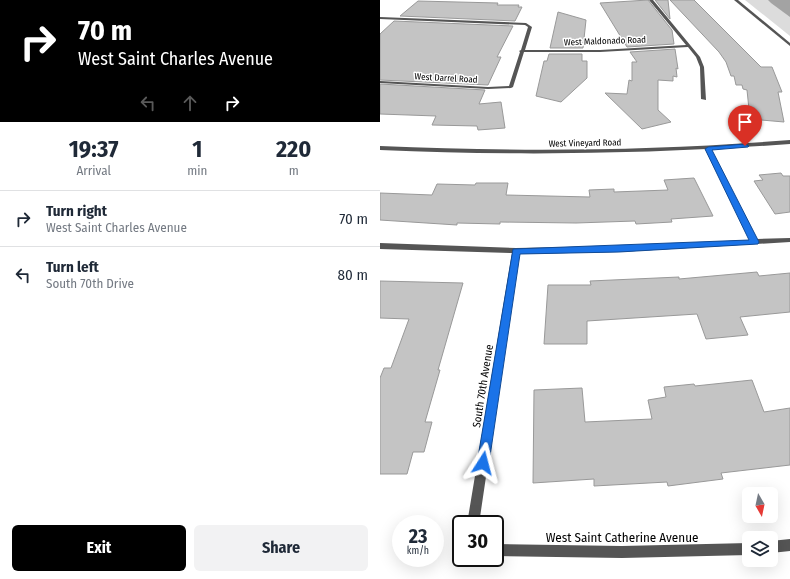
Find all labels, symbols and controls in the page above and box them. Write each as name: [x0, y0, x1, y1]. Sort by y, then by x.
text: 70 m: [78, 14, 132, 47]
icon: right: [12, 16, 64, 68]
street label: West Maldonado Road: [564, 35, 646, 47]
text: West Saint Charles Avenue: [78, 48, 273, 70]
street label: West Darrel Road: [414, 71, 478, 85]
icon: left: [137, 92, 159, 114]
icon: ahead: [179, 92, 201, 114]
icon: right: [221, 92, 243, 114]
pin: [728, 105, 762, 146]
icon: arrive: [734, 111, 756, 133]
text: 19:37: [69, 135, 119, 163]
text: 1: [192, 135, 202, 163]
text: 220: [276, 135, 311, 163]
street label: West Vineyard Road: [549, 137, 622, 149]
text: Arrival: [76, 163, 111, 178]
text: min: [187, 163, 207, 178]
text: m: [289, 163, 299, 178]
text: Turn right: [46, 202, 107, 220]
icon: right: [12, 208, 34, 230]
text: 70 m: [339, 210, 368, 228]
text: West Saint Charles Avenue: [46, 220, 187, 235]
text: Turn left: [46, 258, 99, 276]
icon: left: [12, 264, 34, 286]
text: 80 m: [338, 266, 368, 284]
text: South 70th Drive: [46, 276, 134, 291]
street label: South 70th Avenue: [470, 343, 496, 429]
position arrow: [462, 442, 504, 484]
north arrow: [742, 487, 778, 523]
map controls: [742, 487, 778, 567]
speed limit sign: 30: [452, 515, 504, 567]
text: 23: [409, 524, 427, 548]
button: Exit: [12, 525, 186, 571]
button: Share: [194, 525, 368, 571]
street label: West Saint Catherine Avenue: [546, 530, 698, 545]
button: layers: [742, 531, 778, 567]
text: km/h: [407, 545, 429, 557]

